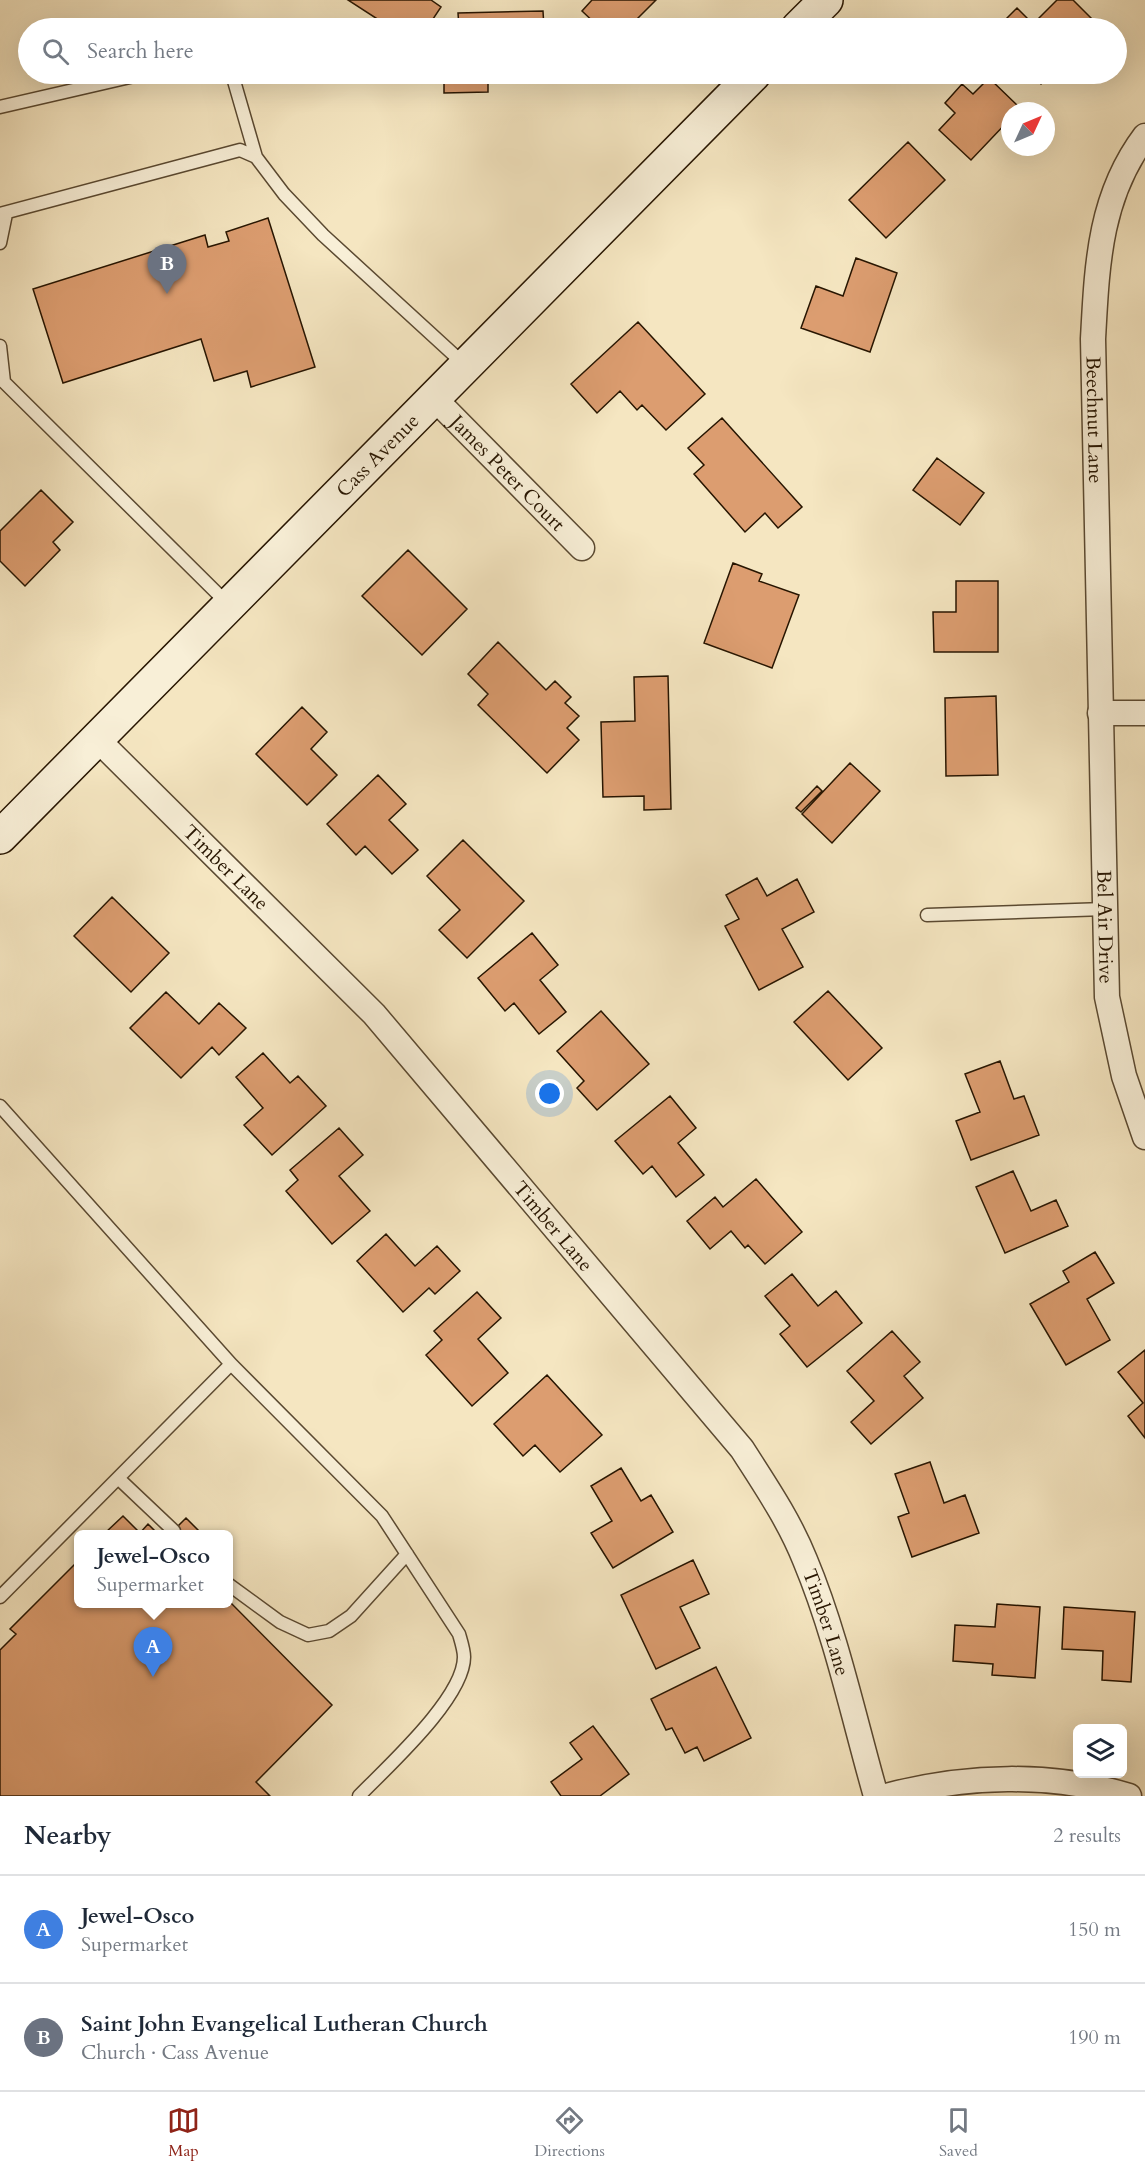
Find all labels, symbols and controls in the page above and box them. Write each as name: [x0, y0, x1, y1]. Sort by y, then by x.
search box: [18, 18, 1127, 84]
icon: search: [39, 35, 72, 68]
text: Search here: [87, 36, 194, 66]
north arrow: [1001, 102, 1055, 156]
pin: B: [148, 244, 186, 294]
street label: Beechnut Lane: [1079, 356, 1109, 484]
street label: James Peter Court: [442, 407, 571, 538]
street label: Cass Avenue: [330, 408, 425, 503]
street label: Timber Lane: [177, 819, 275, 916]
street label: Bel Air Drive: [1090, 869, 1120, 984]
your location: [535, 1079, 564, 1108]
street label: Timber Lane: [507, 1175, 599, 1277]
popup: [74, 1530, 233, 1608]
text: Jewel-Osco: [97, 1541, 210, 1571]
street label: Timber Lane: [796, 1565, 856, 1679]
text: Supermarket: [97, 1571, 204, 1598]
pin: A: [134, 1628, 172, 1677]
map controls: [1073, 1724, 1127, 1778]
button: layers: [1073, 1724, 1127, 1778]
text: Nearby: [24, 1818, 112, 1853]
text: 2 results: [1053, 1822, 1121, 1849]
text: Jewel-Osco: [81, 1901, 194, 1931]
text: A: [36, 1916, 51, 1943]
text: 150 m: [1068, 1916, 1121, 1943]
text: Supermarket: [81, 1931, 188, 1958]
text: Saint John Evangelical Lutheran Church: [81, 2009, 488, 2039]
text: B: [36, 2024, 51, 2051]
text: 190 m: [1068, 2024, 1121, 2051]
text: Church · Cass Avenue: [81, 2039, 269, 2066]
tab: Map: [167, 2104, 200, 2162]
tab: Directions: [534, 2104, 605, 2162]
tab: Saved: [939, 2104, 978, 2162]

